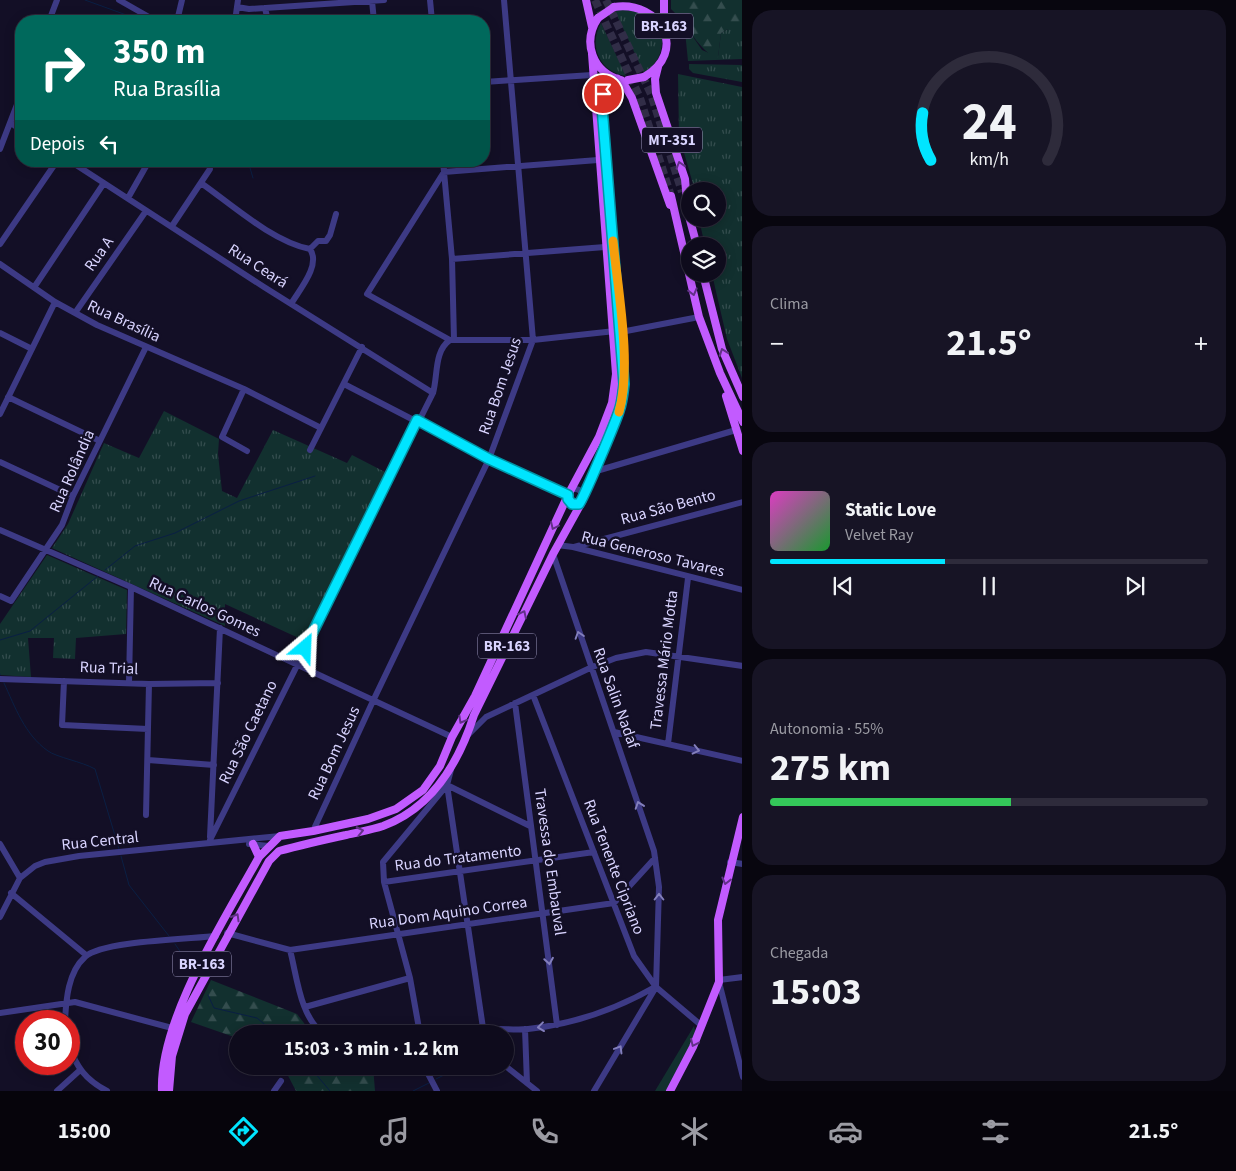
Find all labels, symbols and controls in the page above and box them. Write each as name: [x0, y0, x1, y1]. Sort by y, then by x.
road number: BR-163: [635, 14, 693, 38]
text: 350 m: [113, 27, 205, 77]
icon: right: [30, 35, 95, 100]
text: Rua Brasília: [113, 73, 221, 105]
pin: [582, 73, 624, 115]
icon: arrive: [589, 80, 617, 108]
text: 24: [962, 86, 1016, 160]
road number: MT-351: [642, 128, 702, 152]
icon: left: [95, 130, 123, 158]
text: Depois: [30, 131, 85, 158]
text: km/h: [969, 147, 1009, 172]
one-way arrow: [676, 162, 686, 170]
map controls: [681, 182, 726, 282]
button: search: [681, 182, 726, 227]
street label: Rua A: [79, 232, 119, 276]
button: layers: [681, 237, 726, 282]
street label: Rua Ceará: [224, 238, 292, 294]
one-way arrow: [688, 288, 698, 296]
text: Clima: [770, 293, 808, 315]
street label: Rua Brasília: [84, 294, 164, 348]
text: 21.5°: [946, 316, 1032, 370]
text: −: [770, 324, 784, 364]
text: +: [1194, 324, 1208, 364]
street label: Rua Bom Jesus: [473, 334, 527, 437]
one-way arrow: [719, 348, 729, 356]
street label: Rua Rolândia: [44, 426, 100, 516]
street label: Rua São Bento: [618, 484, 718, 530]
text: Static Love: [845, 497, 936, 524]
one-way arrow: [550, 520, 560, 529]
text: Velvet Ray: [845, 524, 913, 546]
street label: Rua Generoso Tavares: [579, 526, 727, 583]
street label: Rua Carlos Gomes: [146, 571, 265, 643]
icon: previous: [829, 572, 857, 600]
icon: pause: [975, 572, 1003, 600]
icon: next: [1121, 572, 1149, 600]
street label: Travessa Mário Motta: [645, 589, 683, 731]
one-way arrow: [517, 610, 527, 619]
position arrow: [278, 621, 330, 673]
one-way arrow: [575, 631, 585, 639]
road number: BR-163: [478, 634, 536, 658]
street label: Rua Salin Nadaf: [588, 645, 645, 753]
street label: Rua Trial: [79, 656, 139, 680]
street label: Rua São Caetano: [213, 676, 283, 788]
street label: Rua Bom Jesus: [303, 702, 366, 804]
one-way arrow: [458, 714, 468, 723]
text: Autonomia · 55%: [770, 718, 883, 740]
text: 275 km: [770, 741, 891, 795]
one-way arrow: [691, 745, 700, 755]
street label: Travessa do Embauval: [529, 787, 571, 937]
street label: Rua Tenente Cipriano: [578, 796, 650, 938]
one-way arrow: [635, 801, 645, 809]
street label: Rua Central: [60, 826, 140, 856]
one-way arrow: [355, 826, 364, 837]
street label: Rua do Tratamento: [393, 839, 523, 877]
one-way arrow: [721, 876, 732, 885]
street label: Rua Dom Aquino Correa: [368, 891, 528, 935]
one-way arrow: [654, 893, 664, 900]
one-way arrow: [230, 914, 240, 923]
text: Chegada: [770, 942, 828, 964]
road number: BR-163: [173, 952, 231, 976]
one-way arrow: [544, 957, 554, 966]
text: 15:03: [770, 965, 862, 1019]
speed limit sign: 30: [15, 1010, 80, 1075]
one-way arrow: [537, 1022, 546, 1032]
text: 15:03 · 3 min · 1.2 km: [284, 1036, 459, 1063]
one-way arrow: [691, 1038, 701, 1047]
one-way arrow: [612, 1046, 622, 1055]
icon: directions: [226, 1114, 261, 1149]
icon: music: [377, 1114, 412, 1149]
icon: phone: [527, 1114, 562, 1149]
icon: climate: [677, 1114, 712, 1149]
icon: car: [828, 1114, 863, 1149]
icon: filters: [978, 1114, 1013, 1149]
text: 15:00: [58, 1115, 111, 1147]
text: 21.5°: [1129, 1115, 1178, 1147]

